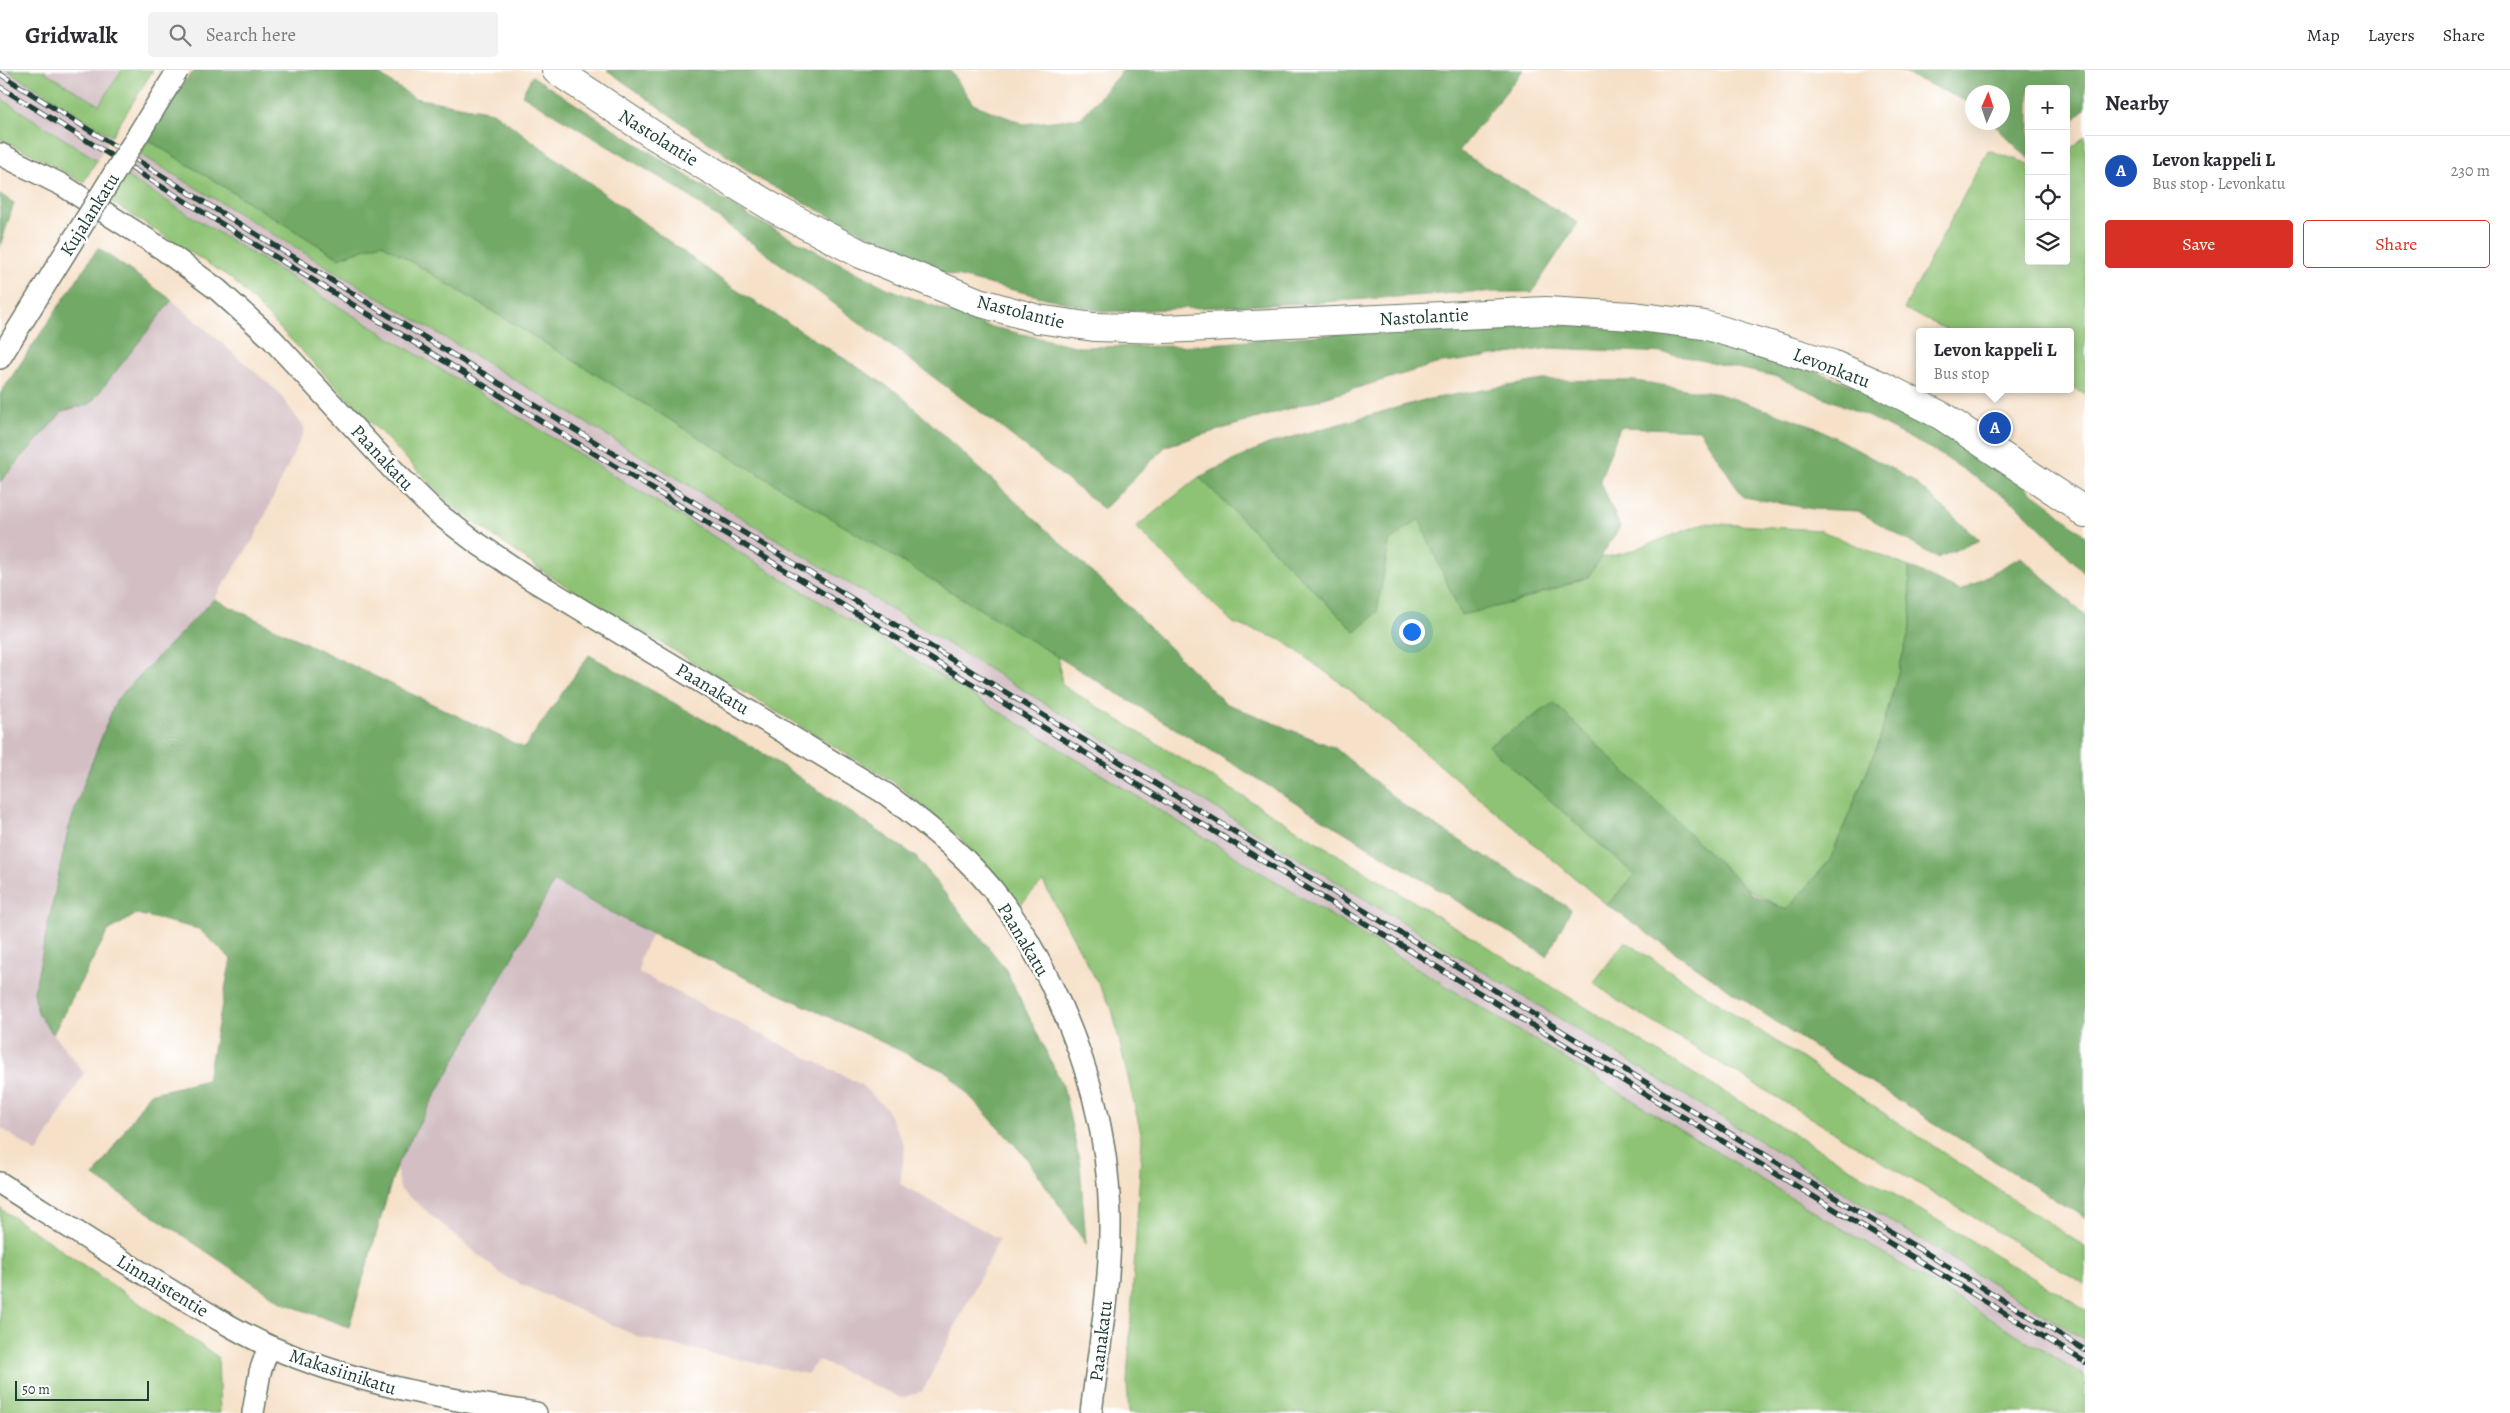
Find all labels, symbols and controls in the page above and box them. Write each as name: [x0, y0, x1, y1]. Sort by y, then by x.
search box: [148, 12, 498, 57]
text: Gridwalk: [25, 19, 118, 51]
icon: search: [166, 21, 194, 49]
text: Search here: [206, 22, 296, 48]
text: Map: [2307, 23, 2340, 47]
text: Layers: [2368, 23, 2415, 47]
text: Share: [2443, 23, 2485, 47]
north arrow: [1965, 85, 2010, 130]
map controls: [2025, 85, 2070, 265]
button: +: [2025, 85, 2070, 130]
text: Nearby: [2105, 89, 2168, 117]
street label: Nastolantie: [614, 103, 703, 173]
button: −: [2025, 130, 2070, 175]
text: Levon kappeli L: [2152, 147, 2275, 173]
text: A: [2116, 160, 2126, 182]
text: 230 m: [2451, 160, 2490, 182]
street label: Kujalankatu: [54, 167, 126, 261]
text: Bus stop · Levonkatu: [2152, 173, 2285, 195]
button: locate: [2025, 175, 2070, 220]
button: layers: [2025, 220, 2070, 265]
button: Save: [2105, 220, 2293, 268]
button: Share: [2303, 220, 2490, 268]
street label: Nastolantie: [974, 289, 1067, 335]
street label: Nastolantie: [1379, 302, 1469, 332]
popup: [1916, 328, 2074, 393]
text: Levon kappeli L: [1934, 337, 2056, 363]
street label: Levonkatu: [1789, 341, 1875, 395]
text: Bus stop: [1934, 363, 1989, 385]
pin: A: [1979, 409, 2011, 447]
street label: Paanakatu: [345, 419, 420, 497]
your location: [1399, 619, 1425, 645]
street label: Paanakatu: [671, 657, 755, 721]
street label: Paanakatu: [991, 898, 1056, 982]
street label: Linnaistentie: [112, 1248, 213, 1324]
street label: Paanakatu: [1083, 1298, 1119, 1383]
street label: Makasiinikatu: [286, 1342, 400, 1402]
scale bar: [15, 1378, 149, 1401]
text: 50 m: [22, 1380, 50, 1399]

